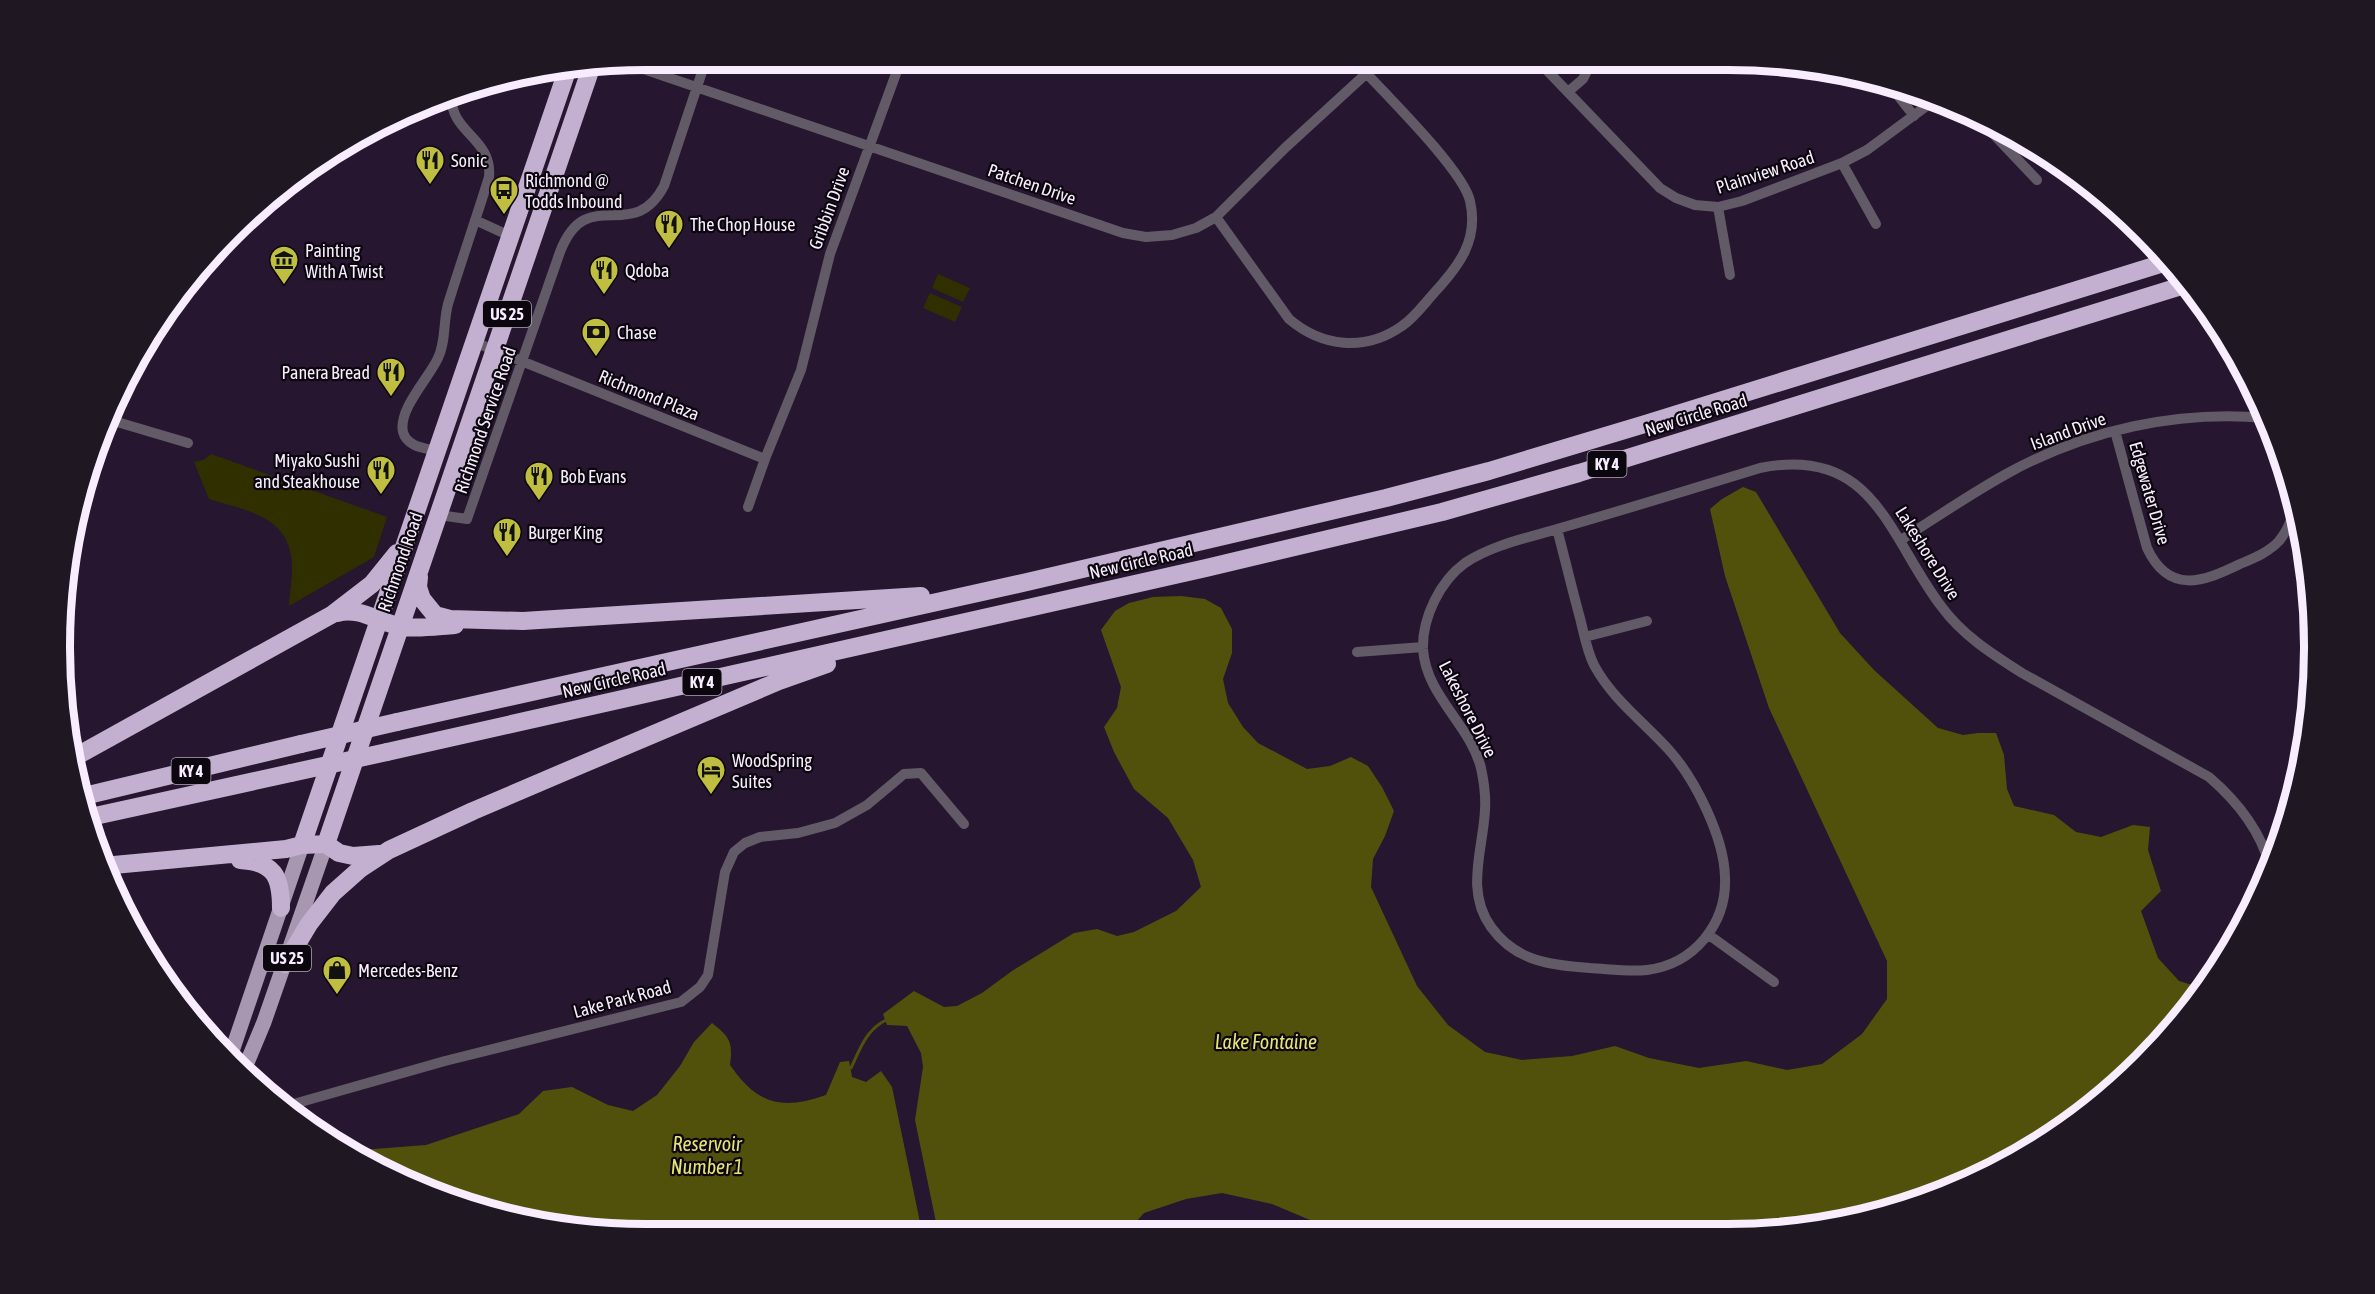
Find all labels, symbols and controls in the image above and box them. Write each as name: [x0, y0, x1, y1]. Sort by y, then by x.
restaurant icon: Sonic: [414, 144, 446, 186]
street label: Plainview Road: [1713, 146, 1817, 198]
place label: Sonic: [451, 150, 487, 171]
street label: Patchen Drive: [985, 159, 1079, 209]
street label: Gribbin Drive: [804, 164, 854, 252]
place label: Richmond @ Todds Inbound: [525, 170, 622, 212]
bus stop icon: Richmond @ Todds Inbound: [488, 174, 520, 216]
restaurant icon: The Chop House: [653, 208, 685, 250]
place label: The Chop House: [690, 214, 795, 235]
place label: Painting With A Twist: [305, 240, 383, 282]
museum icon: Painting With A Twist: [268, 244, 300, 286]
restaurant icon: Qdoba: [588, 254, 620, 296]
place label: Qdoba: [625, 260, 669, 281]
road number: US 25: [483, 301, 531, 327]
bank icon: Chase: [580, 316, 612, 358]
place label: Chase: [617, 322, 657, 343]
street label: Richmond Service Road: [450, 344, 520, 496]
restaurant icon: Panera Bread: [375, 356, 407, 398]
place label: Panera Bread: [282, 362, 370, 383]
street label: Richmond Plaza: [596, 365, 702, 425]
street label: New Circle Road: [1642, 390, 1750, 440]
street label: Island Drive: [2027, 408, 2109, 454]
street label: Edgewater Drive: [2125, 439, 2175, 547]
place label: Miyako Sushi and Steakhouse: [254, 450, 360, 492]
road number: KY 4: [1588, 451, 1626, 477]
restaurant icon: Miyako Sushi and Steakhouse: [365, 454, 397, 496]
restaurant icon: Bob Evans: [523, 460, 555, 502]
place label: Bob Evans: [560, 466, 626, 487]
street label: Lakeshore Drive: [1891, 503, 1965, 603]
street label: Richmond Road: [373, 509, 427, 615]
restaurant icon: Burger King: [491, 516, 523, 558]
place label: Burger King: [528, 522, 603, 543]
street label: New Circle Road: [1087, 539, 1195, 583]
street label: Lakeshore Drive: [1435, 657, 1501, 761]
street label: New Circle Road: [560, 658, 668, 702]
road number: KY 4: [682, 669, 722, 695]
place label: WoodSpring Suites: [732, 750, 812, 792]
hotel icon: WoodSpring Suites: [695, 754, 727, 796]
road number: KY 4: [172, 758, 210, 784]
road number: US 25: [263, 945, 311, 971]
shop icon: Mercedes-Benz: [321, 954, 353, 996]
place label: Mercedes-Benz: [358, 960, 458, 981]
street label: Lake Park Road: [571, 976, 673, 1022]
water label: Lake Fontaine: [1215, 1030, 1317, 1053]
water label: Reservoir Number 1: [671, 1132, 743, 1178]

